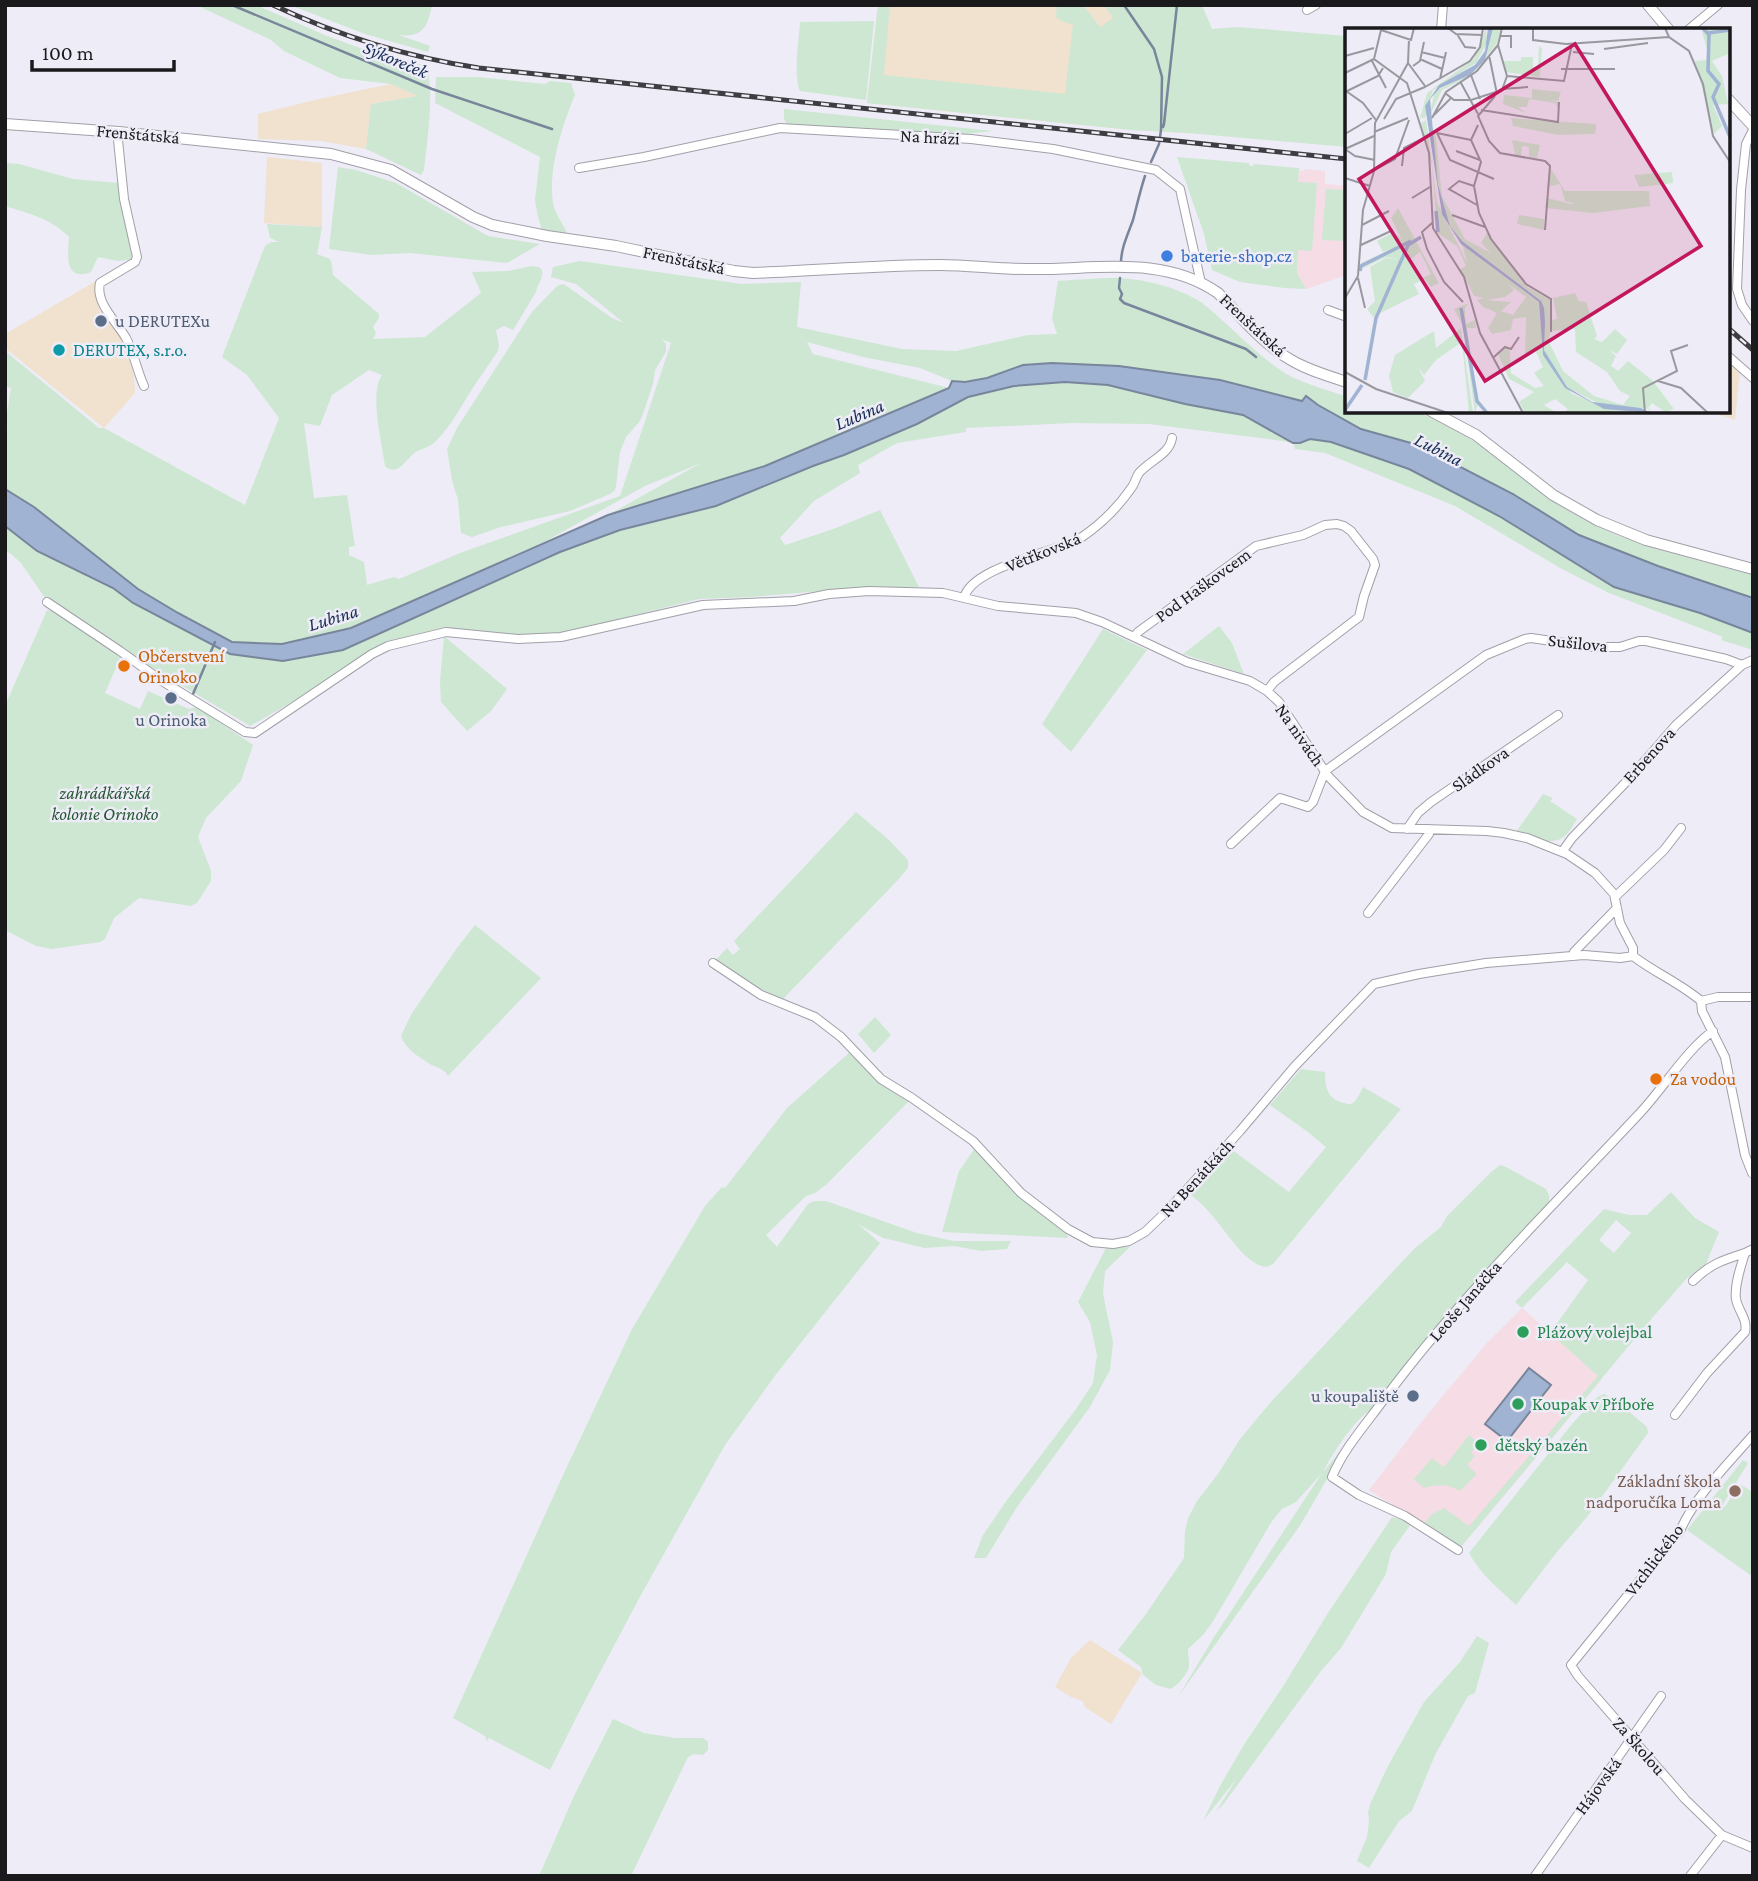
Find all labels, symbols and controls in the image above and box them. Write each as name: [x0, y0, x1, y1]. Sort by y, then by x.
scale bar: [32, 28, 173, 72]
inset map: [1345, 28, 1730, 413]
water label: Sýkoreček: [360, 36, 432, 83]
text: 100 m: [42, 41, 94, 65]
street label: Frenštátská: [96, 120, 180, 148]
street label: Na hrázi: [900, 125, 961, 149]
street label: Frenštátská: [641, 242, 727, 278]
place label: baterie-shop.cz: [1181, 246, 1292, 266]
marker: baterie-shop.cz: [1159, 248, 1175, 264]
street label: Frenštátská: [1216, 289, 1290, 361]
place label: u DERUTEXu: [115, 311, 210, 331]
marker: u DERUTEXu: [93, 313, 109, 329]
place label: DERUTEX, s.r.o.: [73, 340, 187, 360]
marker: DERUTEX, s.r.o.: [51, 342, 67, 358]
water label: Lubina: [832, 395, 887, 434]
water label: Lubina: [1411, 428, 1466, 470]
street label: Větřkovská: [1003, 528, 1083, 576]
street label: Pod Haškovcem: [1151, 543, 1255, 626]
water label: Lubina: [306, 600, 361, 635]
street label: Sušilova: [1547, 630, 1609, 656]
place label: Občerstvení Orinoko: [138, 646, 225, 687]
marker: Občerstvení Orinoko: [116, 658, 132, 674]
marker: u Orinoka: [163, 690, 179, 706]
street label: Na nivách: [1271, 700, 1329, 770]
place label: u Orinoka: [135, 710, 207, 730]
street label: Erbenova: [1619, 723, 1679, 787]
street label: Sládkova: [1448, 742, 1512, 796]
park label: zahrádkářská kolonie Orinoko: [51, 783, 159, 824]
place label: Za vodou: [1670, 1069, 1737, 1089]
marker: Za vodou: [1648, 1071, 1664, 1087]
street label: Na Benátkách: [1156, 1135, 1238, 1221]
street label: Leoše Janáčka: [1425, 1257, 1505, 1345]
place label: Plážový volejbal: [1537, 1322, 1652, 1343]
marker: Plážový volejbal: [1515, 1324, 1531, 1340]
place label: u koupaliště: [1311, 1386, 1399, 1406]
marker: u koupaliště: [1405, 1388, 1421, 1404]
place label: Koupak v Příboře: [1532, 1394, 1654, 1414]
marker: Koupak v Příboře: [1510, 1396, 1526, 1412]
place label: dětský bazén: [1495, 1435, 1588, 1455]
marker: dětský bazén: [1473, 1437, 1489, 1453]
place label: Základní škola nadporučíka Loma: [1586, 1471, 1721, 1512]
marker: Základní škola nadporučíka Loma: [1727, 1483, 1743, 1499]
street label: Vrchlického: [1620, 1520, 1688, 1600]
street label: Za Školou: [1608, 1713, 1670, 1779]
street label: Hájovská: [1571, 1754, 1626, 1819]

